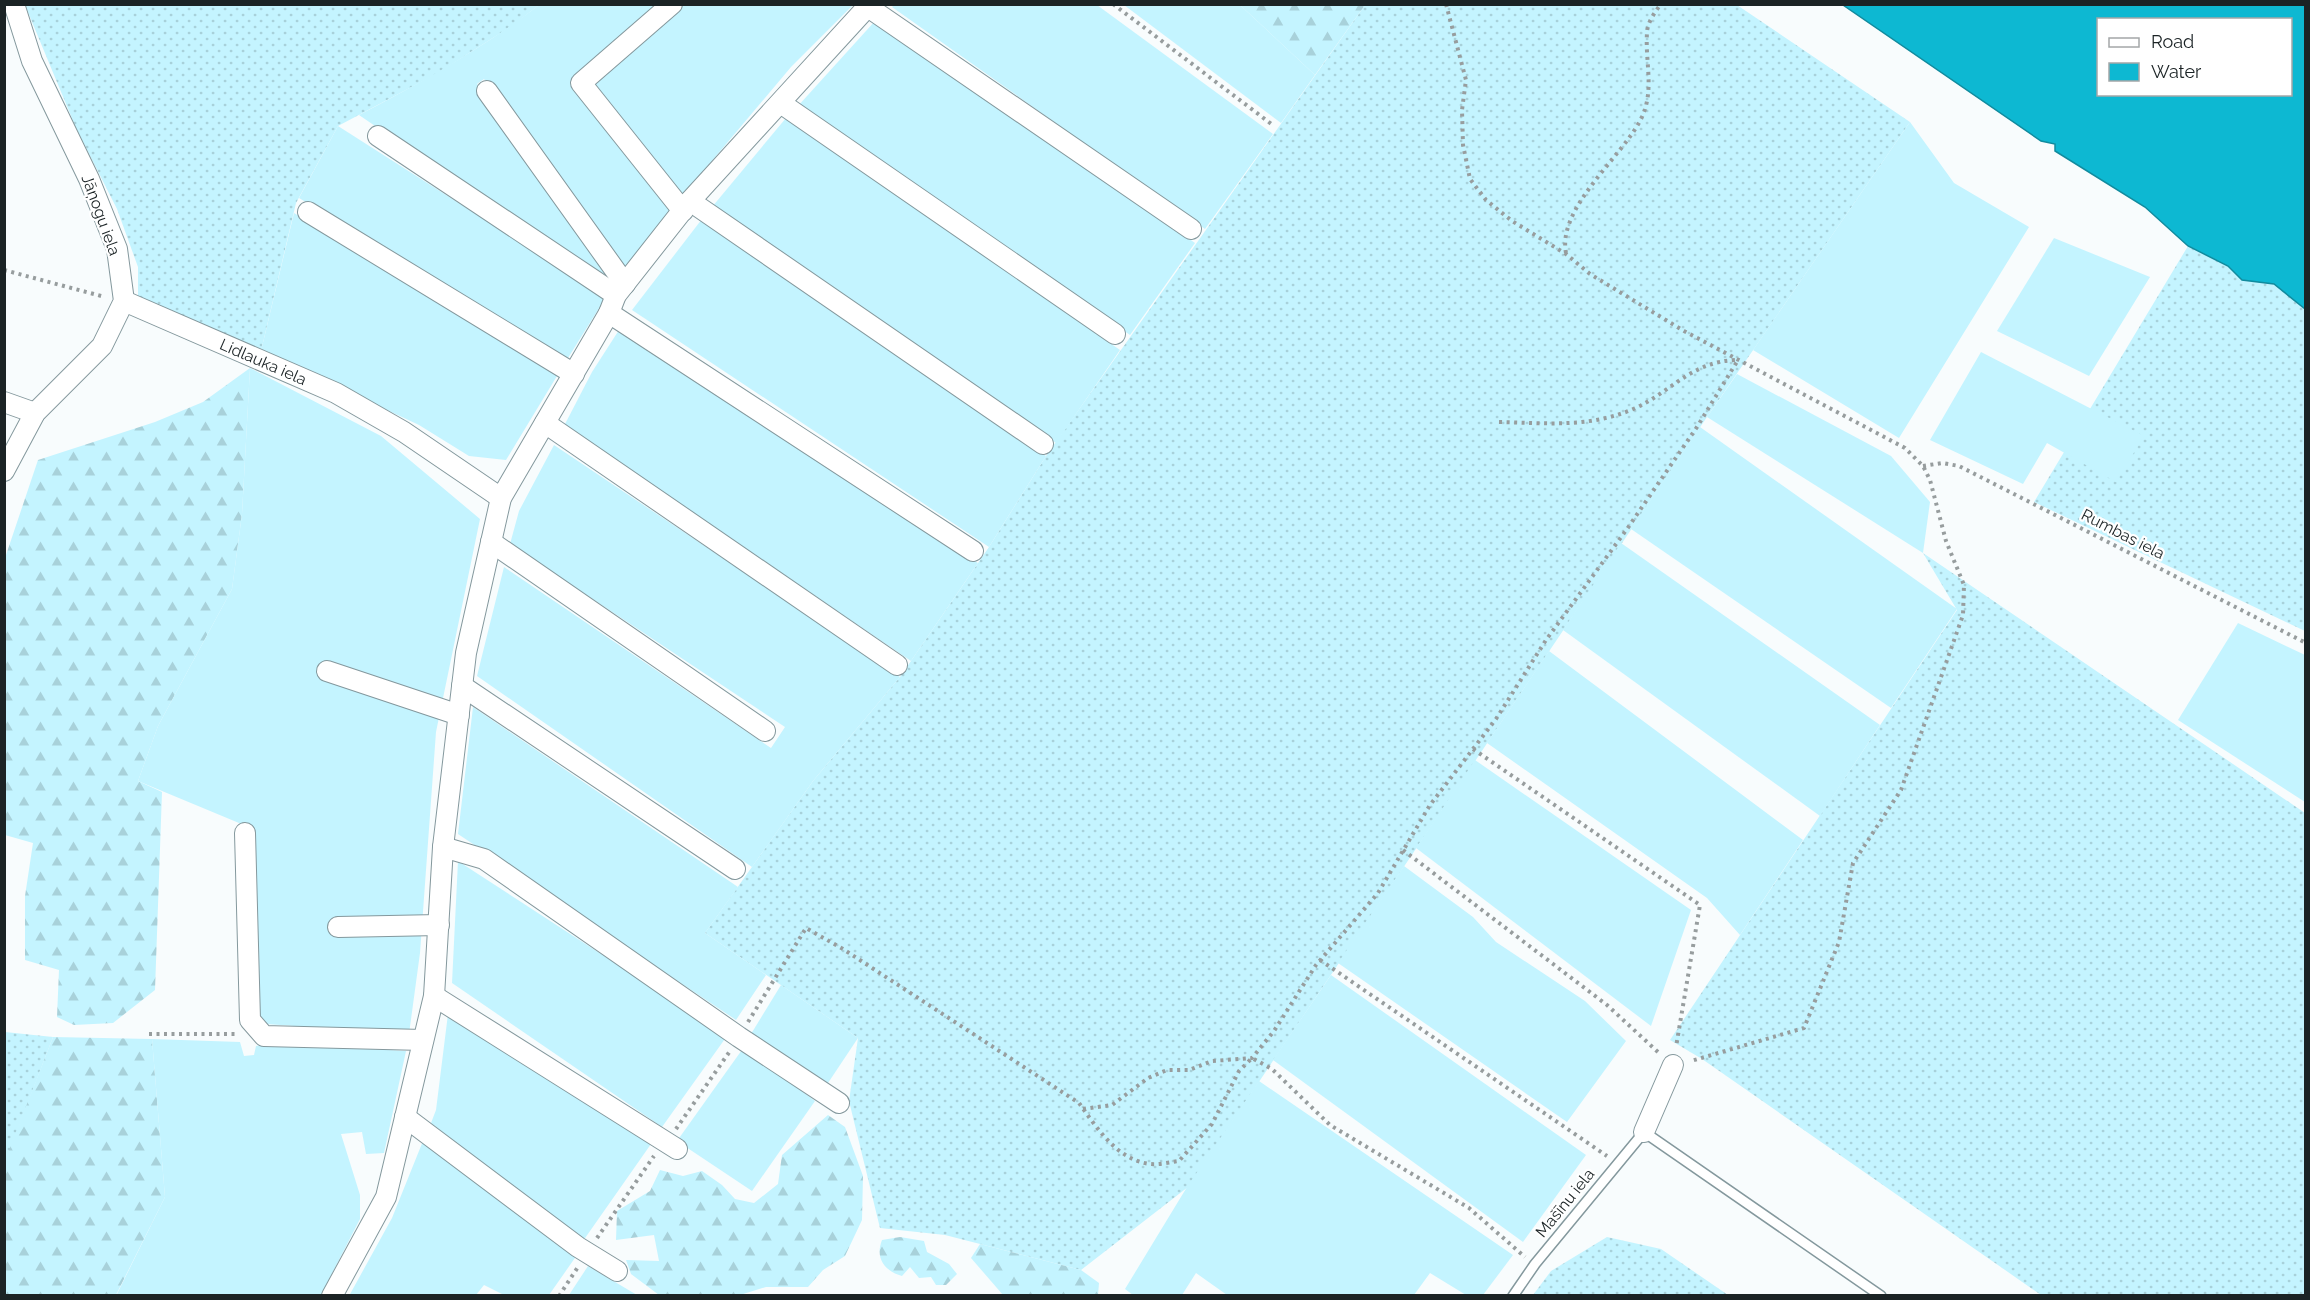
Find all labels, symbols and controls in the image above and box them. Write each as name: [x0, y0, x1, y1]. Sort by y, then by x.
legend: [2097, 18, 2292, 96]
text: Road: [2151, 31, 2194, 52]
text: Water: [2151, 61, 2202, 82]
street label: Jāņogu iela: [78, 172, 124, 258]
street label: Lidlauka iela: [217, 334, 310, 389]
street label: Rumbas iela: [2078, 505, 2168, 563]
street label: Mašīnu iela: [1532, 1165, 1598, 1241]

